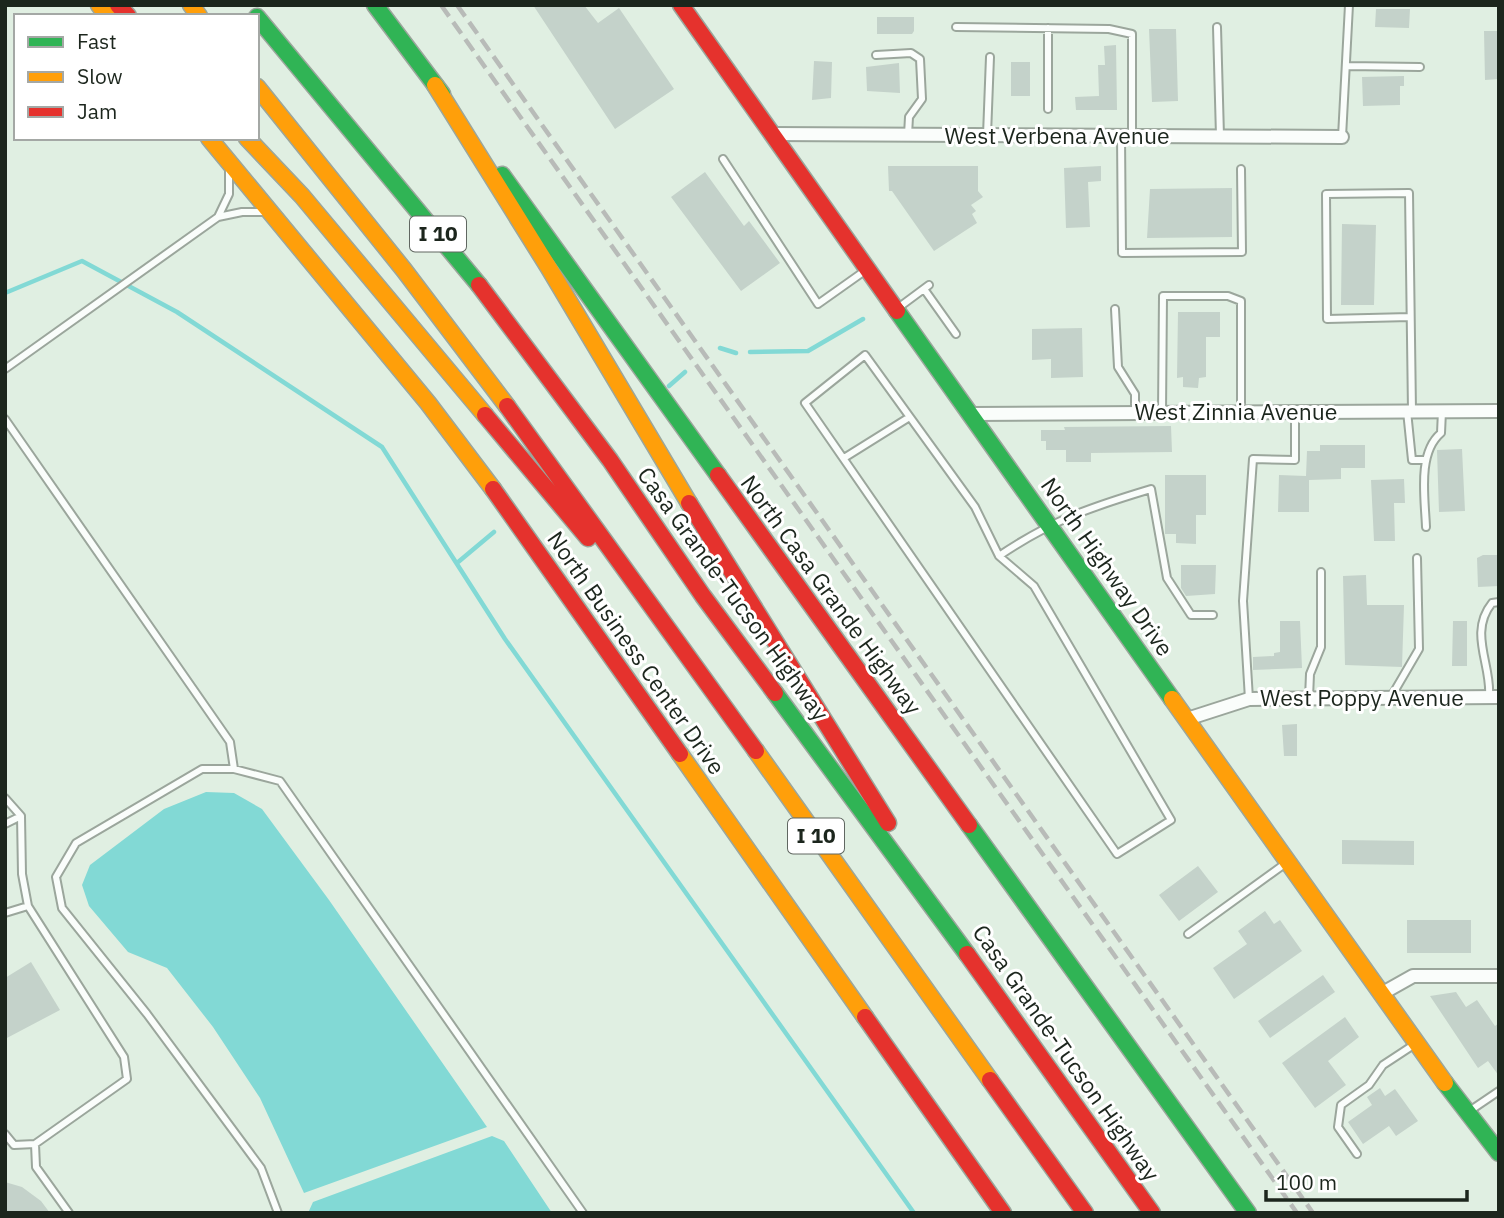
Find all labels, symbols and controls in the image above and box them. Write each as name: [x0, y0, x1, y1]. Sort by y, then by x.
legend: [14, 14, 259, 140]
text: Fast: [77, 27, 117, 55]
text: Slow: [77, 62, 123, 90]
text: Jam: [77, 97, 117, 125]
street label: West Verbena Avenue: [944, 120, 1170, 150]
road number: I 10: [410, 216, 466, 252]
street label: West Zinnia Avenue: [1135, 396, 1337, 426]
street label: Casa Grande-Tucson Highway: [632, 460, 836, 727]
street label: North Casa Grande Highway: [735, 469, 929, 721]
street label: North Highway Drive: [1035, 471, 1181, 662]
street label: North Business Center Drive: [541, 525, 732, 780]
street label: West Poppy Avenue: [1260, 682, 1464, 712]
road number: I 10: [788, 818, 844, 854]
street label: Casa Grande-Tucson Highway: [967, 918, 1167, 1187]
scale bar: [1266, 1158, 1467, 1202]
text: 100 m: [1276, 1168, 1337, 1196]

